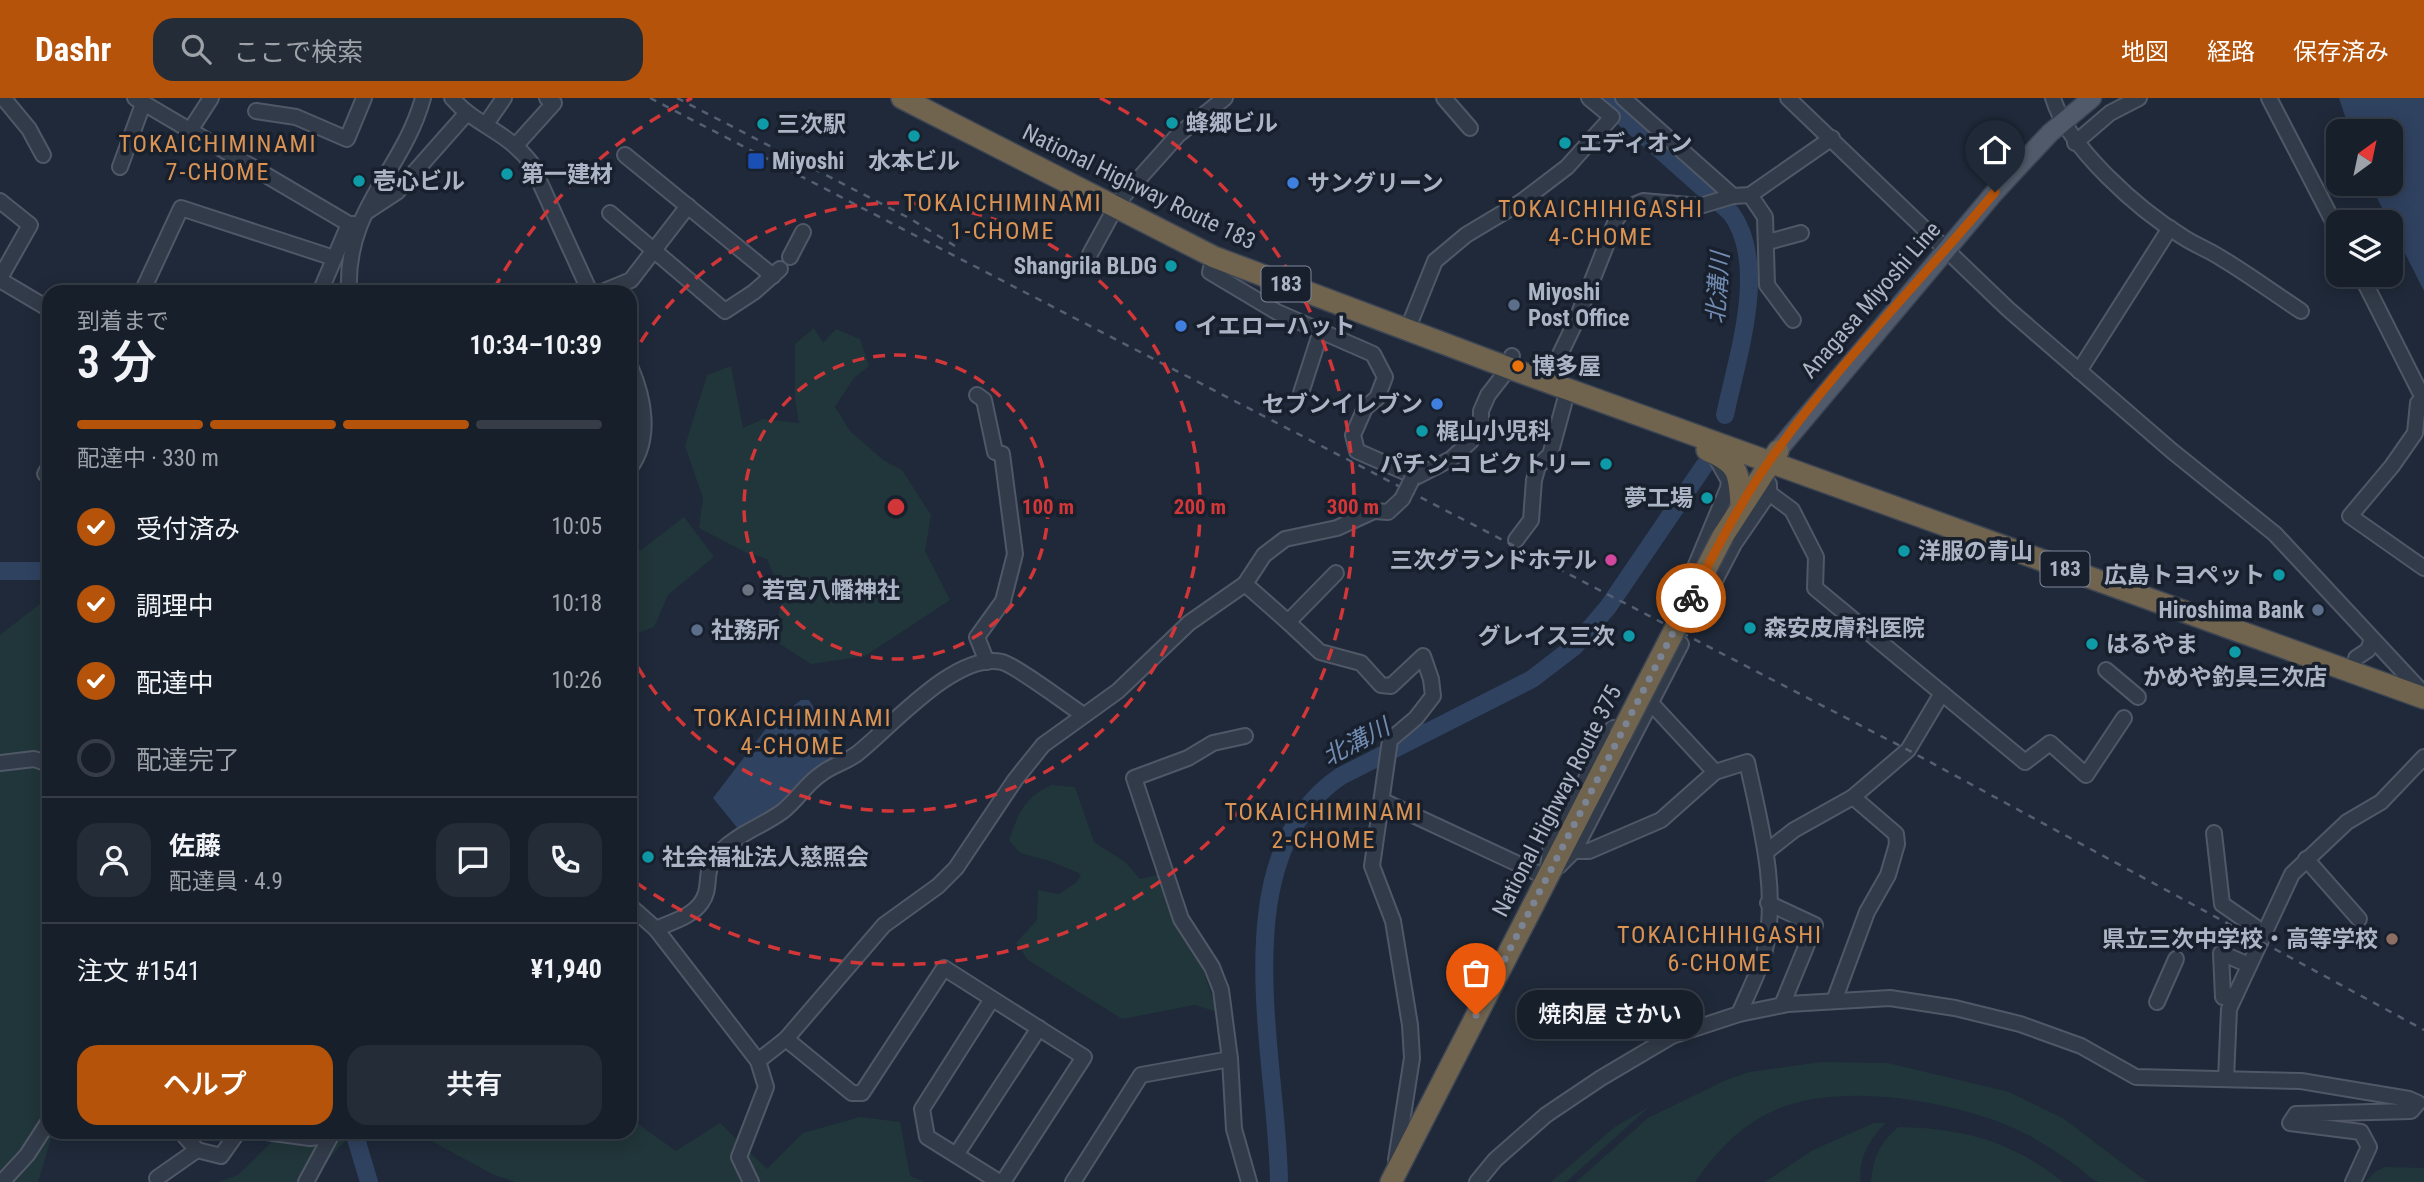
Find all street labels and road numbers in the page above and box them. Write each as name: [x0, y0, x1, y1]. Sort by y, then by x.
street label: National Highway Route 183: [1018, 119, 1260, 255]
street label: Anagasa Miyoshi Line: [1796, 216, 1946, 384]
road number: 183: [1262, 266, 1310, 302]
road number: 183: [2040, 552, 2090, 587]
street label: National Highway Route 375: [1487, 681, 1627, 921]

